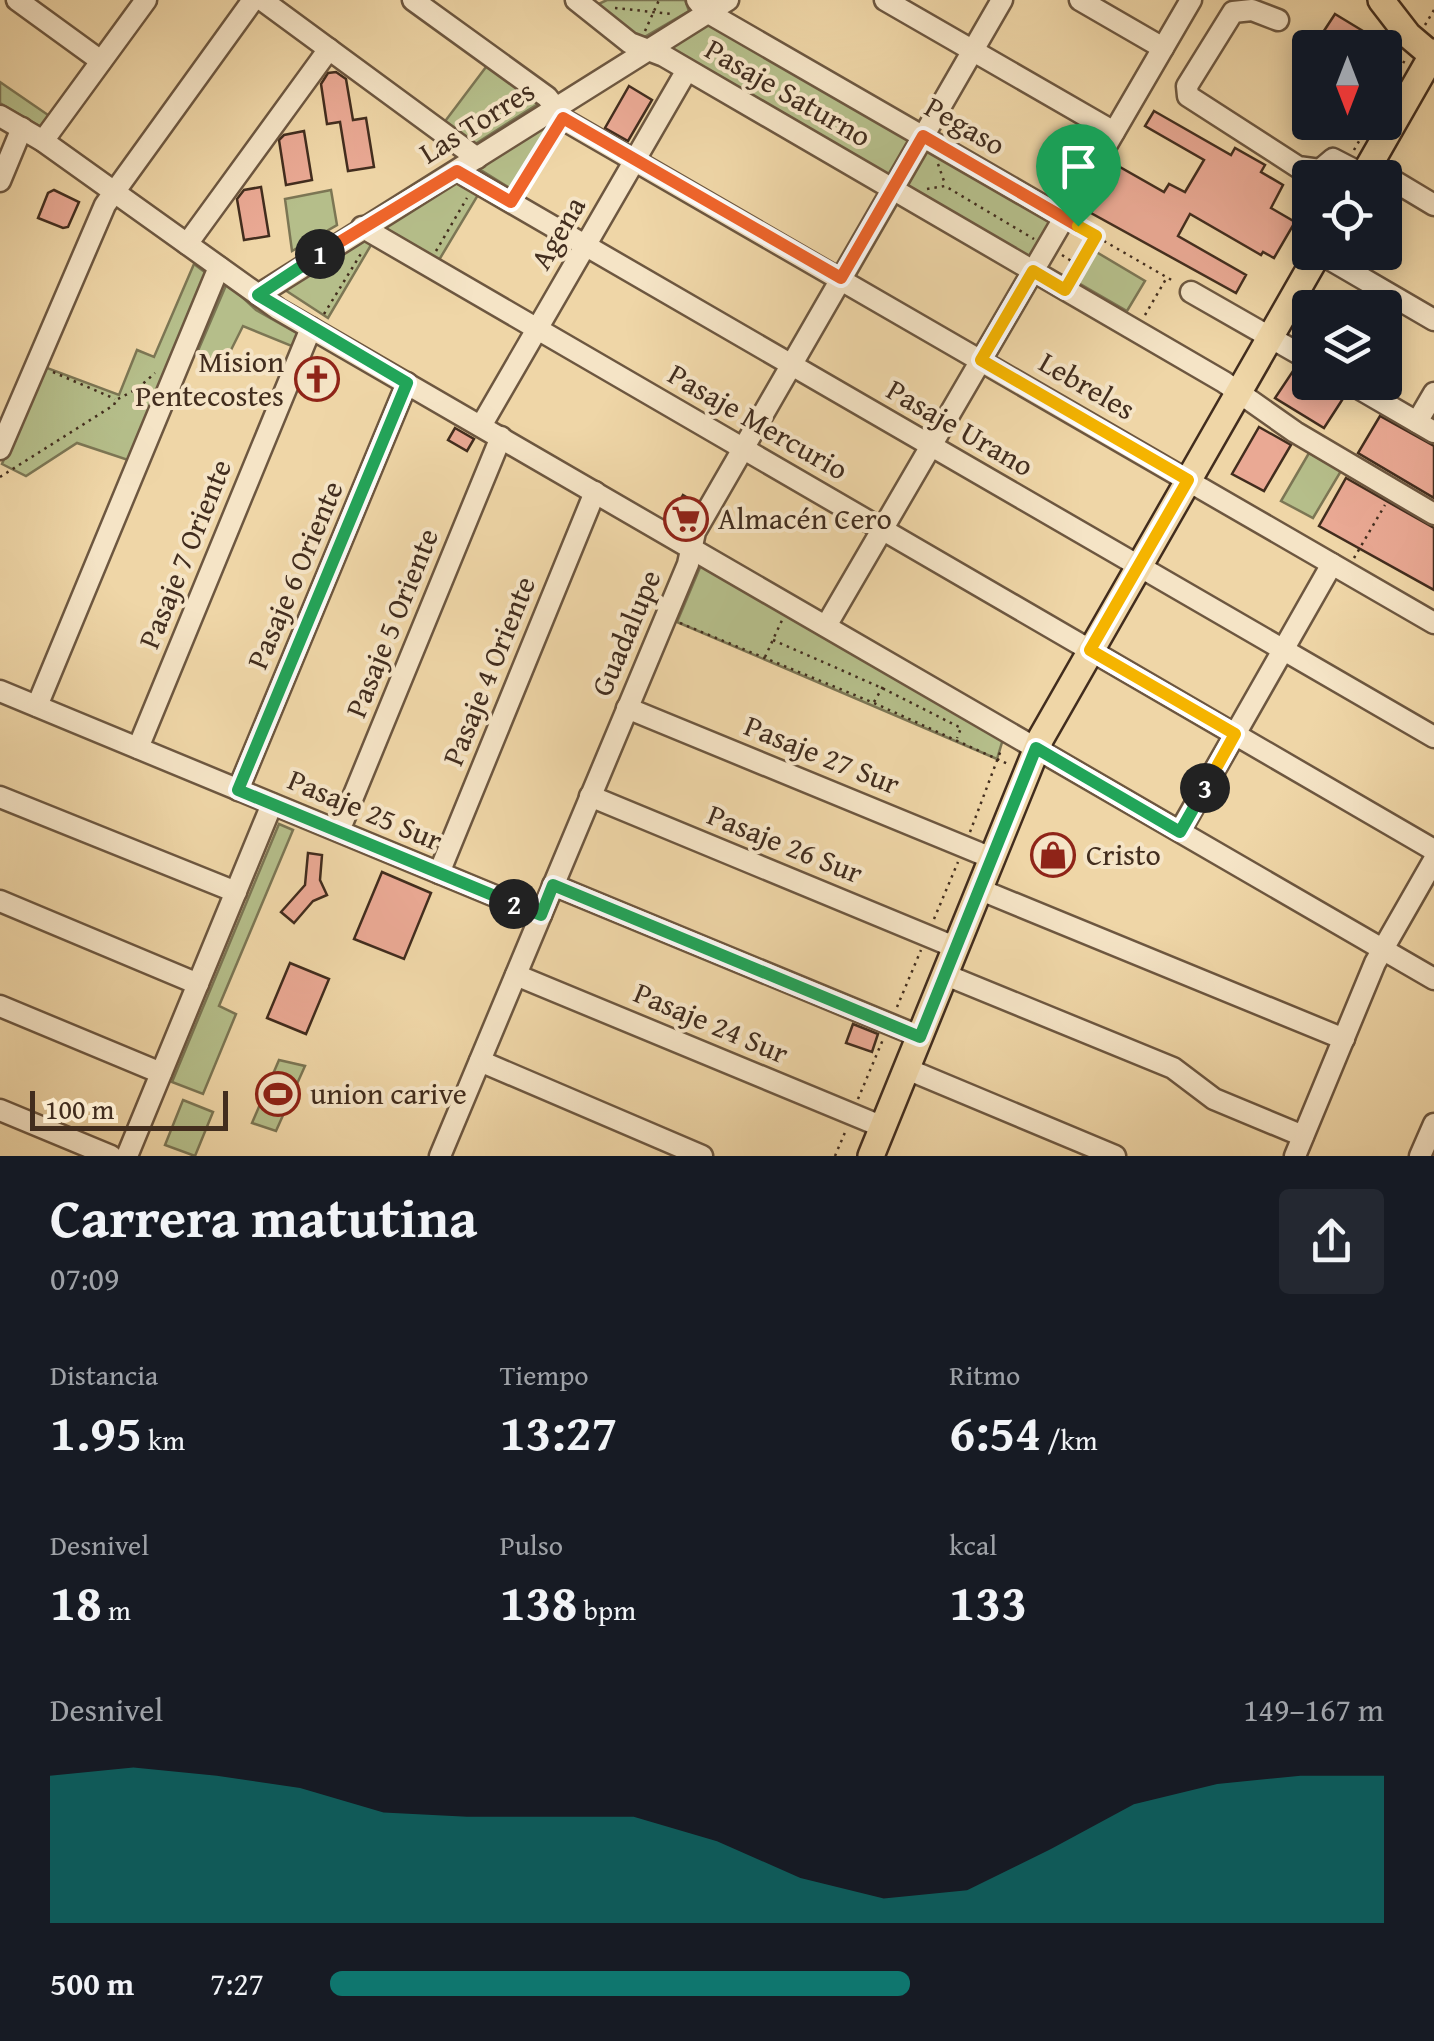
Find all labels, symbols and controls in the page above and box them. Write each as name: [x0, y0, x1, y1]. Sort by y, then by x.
street label: Pasaje Saturno: [697, 27, 880, 158]
north arrow: [1292, 30, 1402, 140]
map controls: [1292, 30, 1402, 400]
street label: Las Torres: [410, 68, 543, 174]
street label: Pegaso: [917, 84, 1014, 166]
pin: [1036, 124, 1121, 227]
icon: arrive: [1051, 139, 1106, 194]
button: locate: [1292, 160, 1402, 270]
street label: Agena: [519, 188, 596, 277]
pin: 1: [295, 229, 345, 279]
text: 1: [313, 233, 327, 274]
button: layers: [1292, 290, 1402, 400]
place label: Mision Pentecostes: [135, 339, 284, 417]
street label: Lebreles: [1031, 340, 1144, 430]
street label: Pasaje Mercurio: [660, 352, 857, 491]
church icon: Mision Pentecostes: [294, 356, 340, 402]
street label: Pasaje Urano: [879, 367, 1042, 487]
street label: Pasaje 7 Oriente: [126, 452, 242, 655]
street label: Pasaje 6 Oriente: [235, 474, 354, 676]
supermarket icon: Almacén Cero: [663, 496, 709, 542]
place label: Almacén Cero: [718, 496, 892, 540]
street label: Pasaje 5 Oriente: [333, 521, 449, 724]
street label: Guadalupe: [579, 563, 671, 703]
street label: Pasaje 4 Oriente: [430, 569, 546, 772]
street label: Pasaje 27 Sur: [738, 703, 907, 805]
street label: Pasaje 25 Sur: [281, 757, 449, 861]
pin: 3: [1180, 763, 1230, 813]
text: 3: [1198, 767, 1212, 808]
street label: Pasaje 26 Sur: [701, 792, 870, 894]
shop icon: Cristo: [1030, 832, 1076, 878]
place label: Cristo: [1086, 832, 1161, 876]
pin: 2: [489, 879, 539, 929]
text: 2: [507, 883, 521, 924]
street label: Pasaje 24 Sur: [627, 970, 795, 1074]
sports icon: union carive: [255, 1071, 301, 1117]
place label: union carive: [310, 1071, 467, 1115]
scale bar: [30, 1086, 228, 1130]
text: 100 m: [45, 1088, 114, 1129]
text: Carrera matutina: [50, 1177, 477, 1257]
button: share: [1279, 1189, 1384, 1294]
text: 07:09: [50, 1255, 119, 1302]
text: Distancia: [50, 1354, 158, 1395]
text: Tiempo: [500, 1354, 589, 1395]
text: Ritmo: [949, 1354, 1020, 1395]
text: 1.95: [50, 1395, 142, 1468]
text: 13:27: [500, 1395, 617, 1468]
text: 6:54: [949, 1395, 1041, 1468]
text: km: [142, 1419, 185, 1460]
text: /km: [1041, 1419, 1098, 1460]
text: Desnivel: [50, 1524, 149, 1565]
text: Pulso: [500, 1524, 563, 1565]
text: kcal: [949, 1524, 997, 1565]
text: 18: [50, 1565, 102, 1638]
text: 138: [500, 1565, 577, 1638]
text: 133: [949, 1565, 1027, 1638]
text: m: [102, 1589, 131, 1630]
text: bpm: [577, 1589, 636, 1630]
text: Desnivel: [50, 1686, 163, 1733]
text: 149–167 m: [1243, 1686, 1384, 1733]
text: 500 m: [50, 1960, 134, 2007]
text: 7:27: [210, 1960, 264, 2007]

